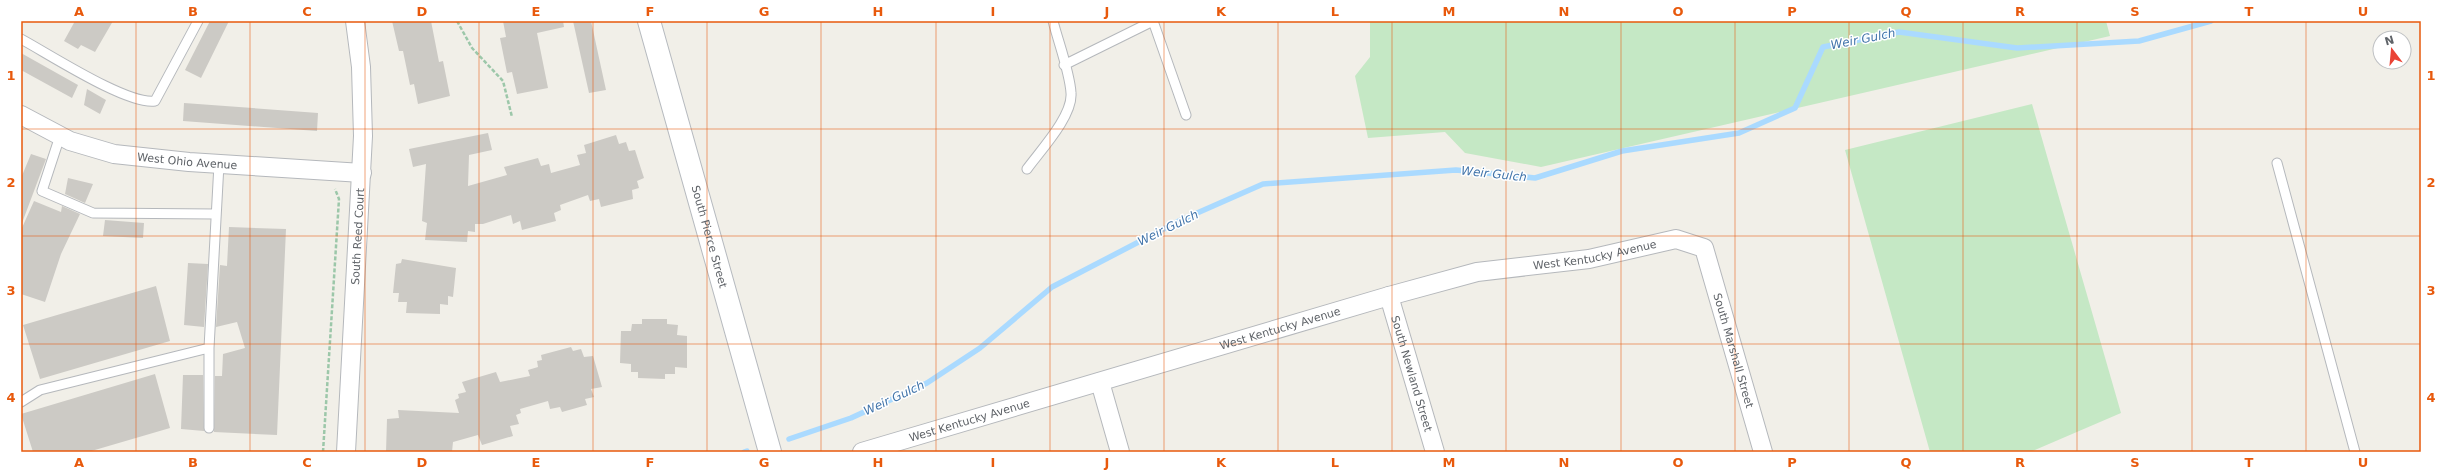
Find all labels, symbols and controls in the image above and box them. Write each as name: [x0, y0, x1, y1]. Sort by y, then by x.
text: A: [74, 4, 84, 19]
text: B: [188, 4, 198, 19]
text: C: [302, 4, 312, 19]
text: D: [417, 4, 428, 19]
text: E: [532, 4, 540, 19]
text: F: [646, 4, 654, 19]
text: G: [759, 4, 769, 19]
text: H: [873, 4, 883, 19]
text: I: [991, 4, 995, 19]
text: J: [1104, 4, 1109, 19]
text: K: [1216, 4, 1227, 19]
text: L: [1331, 4, 1339, 19]
text: M: [1443, 4, 1455, 19]
text: N: [1559, 4, 1569, 19]
text: O: [1672, 4, 1684, 19]
text: P: [1787, 4, 1797, 19]
text: Q: [1900, 4, 1912, 19]
text: R: [2015, 4, 2025, 19]
text: S: [2130, 4, 2140, 19]
text: T: [2245, 4, 2254, 19]
text: U: [2358, 4, 2368, 19]
water label: Weir Gulch: [1829, 26, 1897, 52]
north arrow: [2372, 30, 2412, 70]
text: N: [2383, 33, 2396, 48]
text: 1: [6, 68, 16, 83]
text: 1: [2426, 68, 2436, 83]
street label: West Ohio Avenue: [137, 151, 238, 172]
water label: Weir Gulch: [1461, 164, 1527, 184]
text: 2: [6, 175, 16, 190]
text: 2: [2426, 175, 2436, 190]
street label: South Pierce Street: [688, 184, 730, 290]
street label: South Reed Court: [349, 187, 367, 285]
water label: Weir Gulch: [1135, 207, 1201, 249]
street label: West Kentucky Avenue: [1532, 238, 1658, 272]
text: 3: [6, 283, 16, 298]
text: 3: [2426, 283, 2436, 298]
street label: South Marshall Street: [1710, 292, 1756, 410]
street label: West Kentucky Avenue: [1218, 305, 1342, 353]
street label: South Newland Street: [1388, 314, 1435, 434]
water label: Weir Gulch: [861, 378, 927, 418]
text: 4: [6, 390, 16, 405]
text: 4: [2426, 390, 2436, 405]
street label: West Kentucky Avenue: [908, 397, 1032, 445]
text: A: [74, 455, 84, 470]
text: B: [188, 455, 198, 470]
text: C: [302, 455, 312, 470]
text: D: [417, 455, 428, 470]
text: E: [532, 455, 540, 470]
text: F: [646, 455, 654, 470]
text: G: [759, 455, 769, 470]
text: H: [873, 455, 883, 470]
text: I: [991, 455, 995, 470]
text: J: [1104, 455, 1109, 470]
text: K: [1216, 455, 1227, 470]
text: L: [1331, 455, 1339, 470]
text: M: [1443, 455, 1455, 470]
text: N: [1559, 455, 1569, 470]
text: O: [1672, 455, 1684, 470]
text: P: [1787, 455, 1797, 470]
text: Q: [1900, 455, 1912, 470]
text: R: [2015, 455, 2025, 470]
text: S: [2130, 455, 2140, 470]
text: T: [2245, 455, 2254, 470]
text: U: [2358, 455, 2368, 470]

